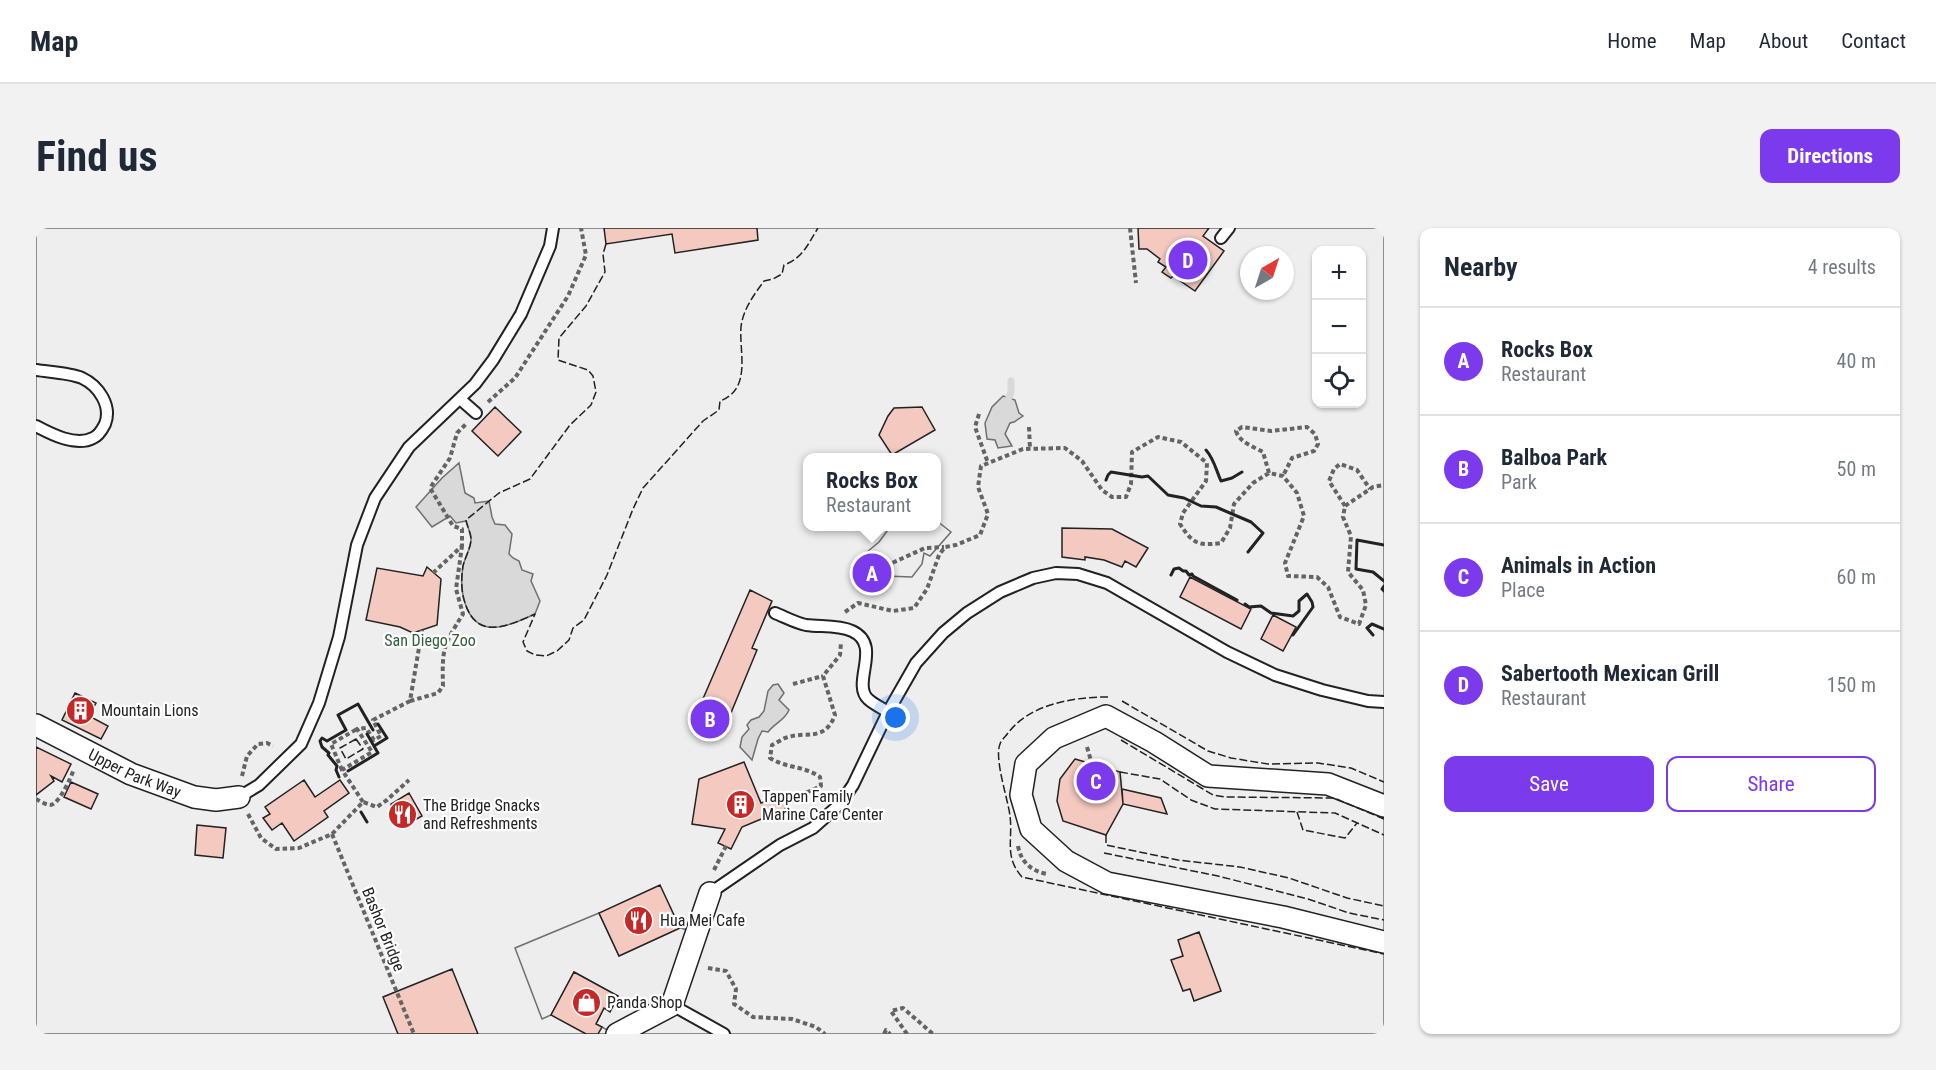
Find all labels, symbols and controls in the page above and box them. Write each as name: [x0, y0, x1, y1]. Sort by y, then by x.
text: Map: [30, 25, 78, 58]
text: Home: [1607, 29, 1657, 53]
text: Map: [1690, 29, 1726, 53]
text: About: [1759, 29, 1808, 53]
text: Contact: [1841, 29, 1906, 53]
button: Directions: [1760, 129, 1900, 183]
text: Find us: [36, 132, 157, 181]
pin: D: [1168, 237, 1208, 282]
north arrow: [1240, 246, 1294, 300]
map controls: [1312, 246, 1366, 408]
button: +: [1312, 246, 1366, 300]
text: Nearby: [1444, 252, 1518, 282]
text: 4 results: [1808, 255, 1876, 279]
button: −: [1312, 300, 1366, 354]
text: Rocks Box: [1501, 337, 1593, 362]
text: A: [1458, 349, 1469, 373]
text: 40 m: [1837, 349, 1876, 373]
button: locate: [1312, 354, 1366, 408]
text: Restaurant: [1501, 362, 1586, 386]
text: Balboa Park: [1501, 445, 1607, 470]
popup: [803, 453, 941, 531]
text: B: [1458, 457, 1469, 481]
text: 50 m: [1837, 457, 1876, 481]
text: Rocks Box: [826, 468, 918, 493]
text: Park: [1501, 470, 1537, 494]
text: Restaurant: [826, 493, 911, 517]
pin: A: [852, 550, 892, 596]
text: Animals in Action: [1501, 553, 1656, 578]
text: C: [1458, 565, 1469, 589]
text: 60 m: [1837, 565, 1876, 589]
text: Place: [1501, 578, 1545, 602]
park label: San Diego Zoo: [384, 631, 476, 650]
text: Sabertooth Mexican Grill: [1501, 661, 1719, 686]
text: D: [1458, 673, 1469, 697]
text: 150 m: [1827, 673, 1876, 697]
text: Restaurant: [1501, 686, 1586, 710]
building icon: Mountain Lions: [64, 694, 96, 726]
pin: B: [690, 696, 730, 742]
place label: Mountain Lions: [101, 701, 198, 720]
your location: [881, 703, 910, 732]
street label: Upper Park Way: [85, 745, 184, 802]
button: Save: [1444, 756, 1654, 812]
button: Share: [1666, 756, 1876, 812]
pin: C: [1076, 758, 1116, 804]
place label: Tappen Family Marine Care Center: [762, 787, 883, 824]
building icon: Tappen Family Marine Care Center: [725, 789, 757, 821]
place label: The Bridge Snacks and Refreshments: [423, 796, 540, 833]
restaurant icon: The Bridge Snacks and Refreshments: [386, 798, 418, 830]
street label: Bashor Bridge: [358, 885, 409, 974]
restaurant icon: Hua Mei Cafe: [623, 904, 655, 936]
place label: Hua Mei Cafe: [660, 911, 745, 930]
shop icon: Panda Shop: [570, 986, 602, 1018]
place label: Panda Shop: [607, 993, 683, 1012]

